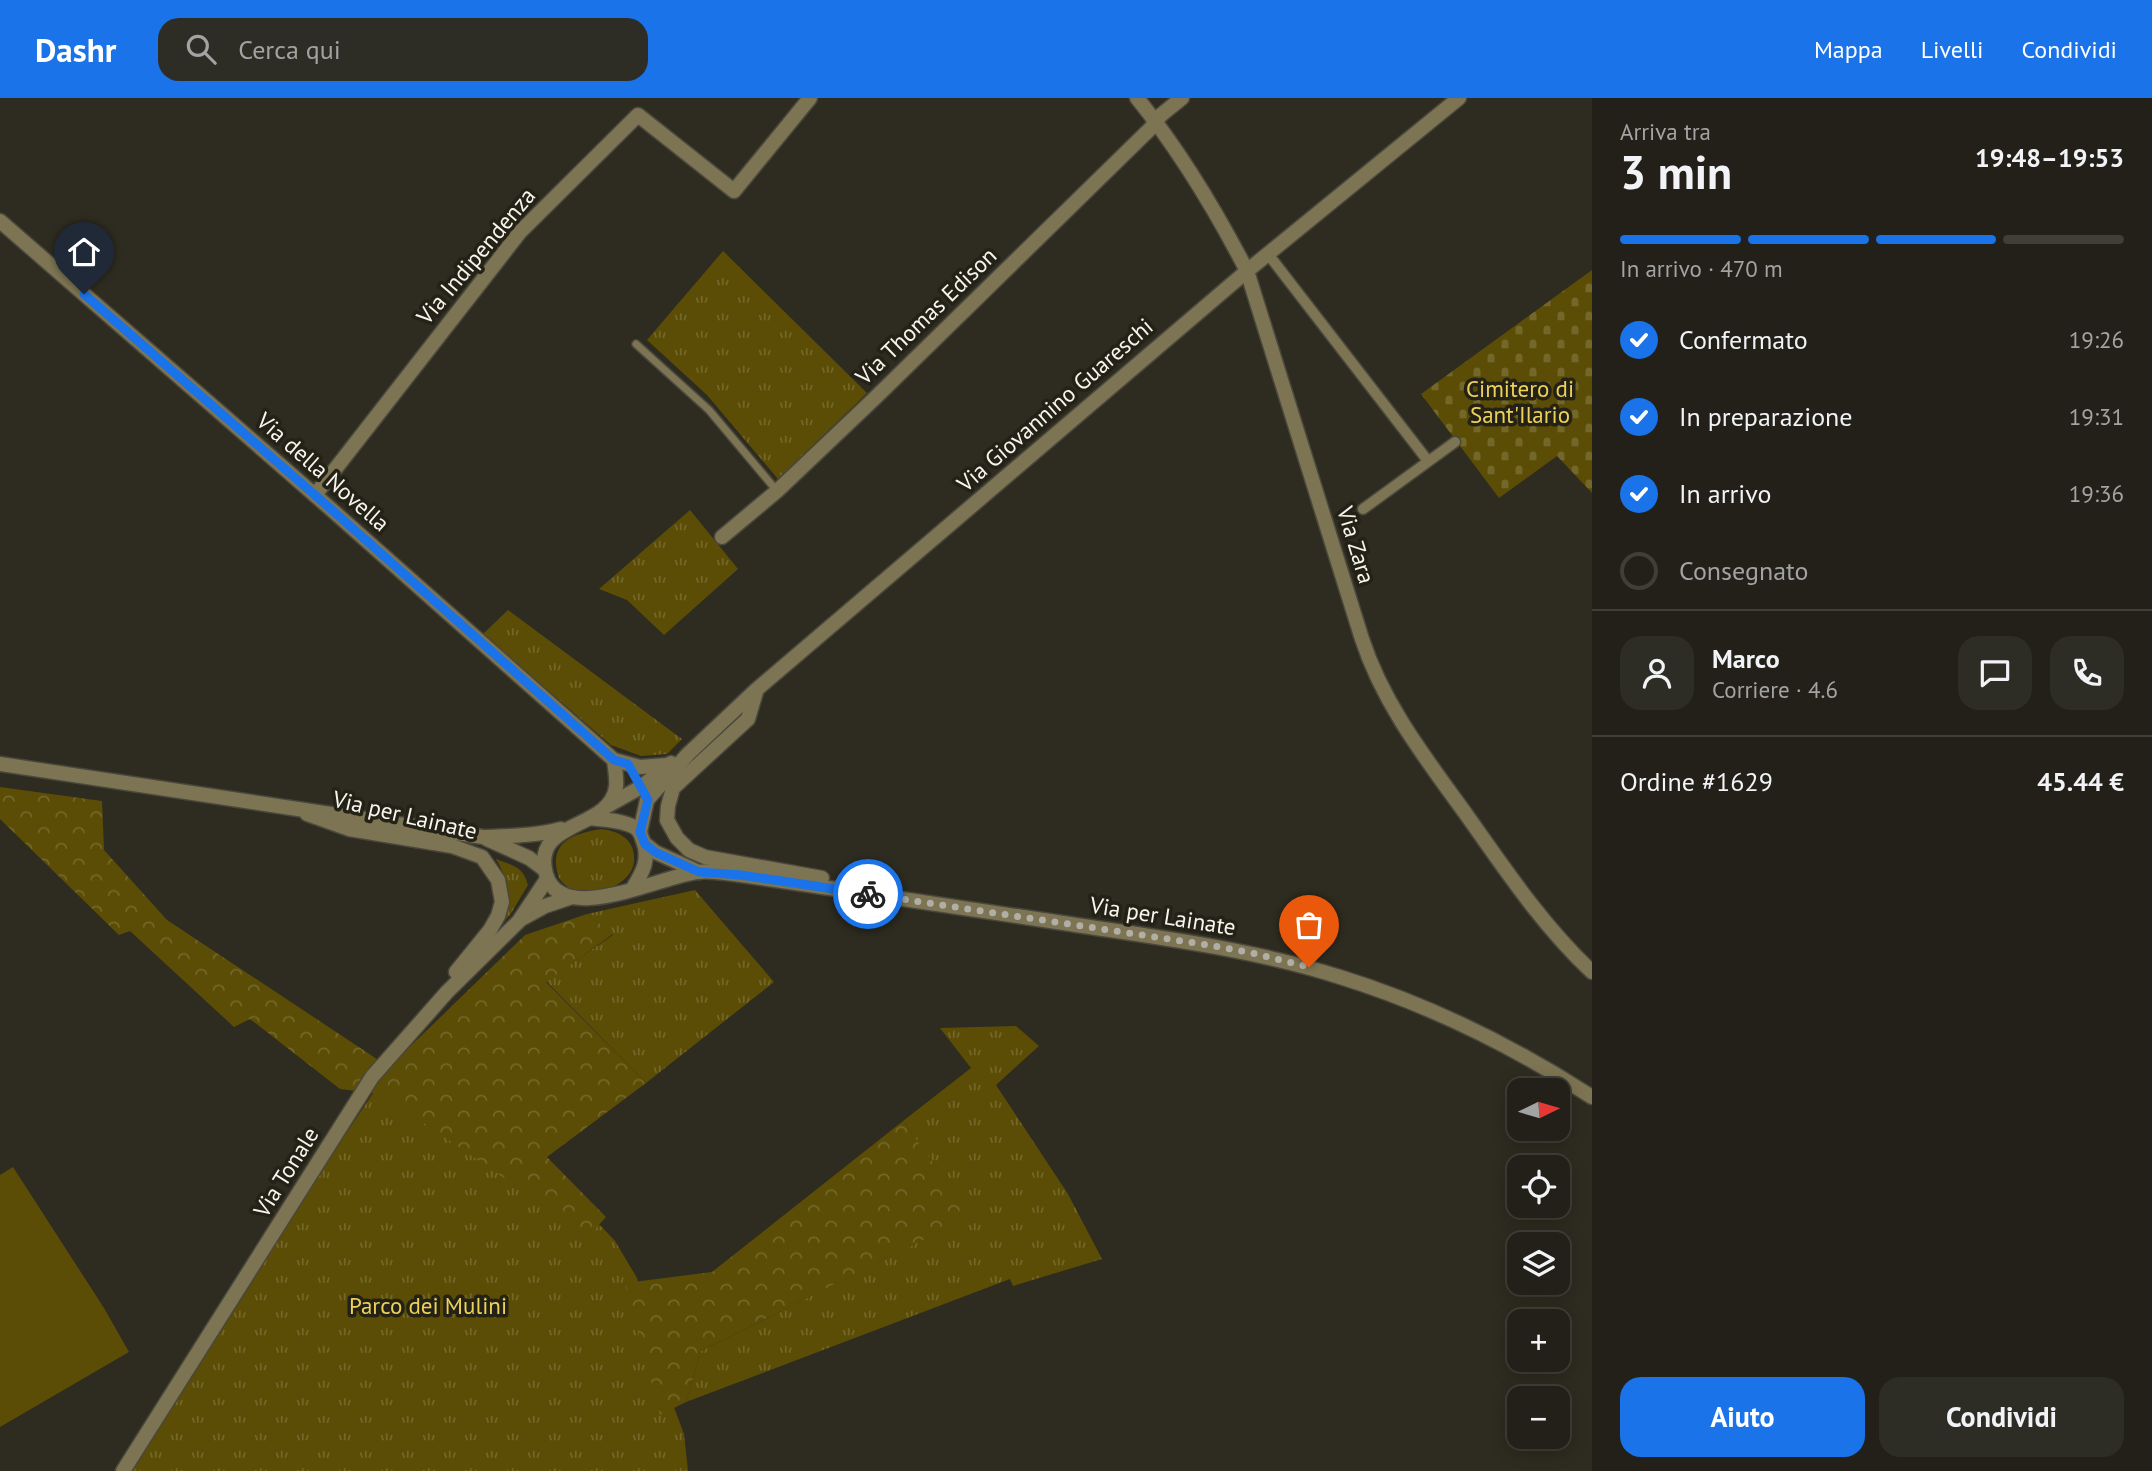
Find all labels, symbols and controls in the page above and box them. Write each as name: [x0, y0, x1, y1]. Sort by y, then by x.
search box: [158, 18, 648, 81]
text: Dashr: [35, 28, 116, 71]
icon: search: [182, 30, 220, 68]
text: Cerca qui: [238, 33, 341, 66]
text: Mappa: [1814, 34, 1883, 65]
text: Livelli: [1921, 34, 1983, 65]
text: Condividi: [2021, 34, 2117, 65]
text: Arriva tra: [1620, 117, 1711, 146]
text: 19:48–19:53: [1975, 141, 2124, 174]
text: 3 min: [1620, 142, 1732, 202]
street label: Via Indipendenza: [409, 181, 541, 331]
pin: [54, 222, 114, 294]
icon: home: [65, 233, 103, 271]
street label: Via Thomas Edison: [848, 241, 1002, 391]
text: In arrivo · 470 m: [1620, 254, 1783, 283]
street label: Via Giovannino Guareschi: [950, 312, 1159, 498]
icon: check: [1620, 321, 1658, 359]
text: Confermato: [1679, 323, 1808, 356]
text: 19:26: [2069, 325, 2124, 354]
park label: Cimitero di Sant'Ilario: [1466, 374, 1574, 429]
icon: check: [1620, 398, 1658, 436]
text: In preparazione: [1679, 400, 1853, 433]
text: 19:31: [2069, 402, 2124, 431]
street label: Via della Novella: [250, 405, 396, 537]
icon: check: [1620, 475, 1658, 513]
text: In arrivo: [1679, 477, 1771, 510]
text: 19:36: [2069, 479, 2124, 508]
street label: Via Zara: [1331, 502, 1382, 587]
text: Consegnato: [1679, 554, 1809, 587]
button: person: [1620, 636, 1694, 710]
button: chat: [1958, 636, 2032, 710]
button: phone: [2050, 636, 2124, 710]
text: Marco: [1712, 642, 1780, 675]
text: Corriere · 4.6: [1712, 675, 1838, 704]
text: Ordine #1629: [1620, 765, 1773, 798]
text: 45.44 €: [2037, 765, 2124, 798]
street label: Via per Lainate: [329, 784, 480, 845]
courier: [833, 859, 903, 929]
icon: bike: [849, 875, 887, 913]
street label: Via per Lainate: [1087, 890, 1238, 941]
pin: [1279, 895, 1339, 967]
icon: bag: [1290, 906, 1328, 944]
north arrow: [1507, 1078, 1570, 1141]
map controls: [1507, 1078, 1570, 1449]
street label: Via Tonale: [246, 1121, 325, 1223]
button: locate: [1507, 1155, 1570, 1218]
button: layers: [1507, 1232, 1570, 1295]
park label: Parco dei Mulini: [349, 1291, 507, 1320]
button: +: [1507, 1309, 1570, 1372]
button: Aiuto: [1620, 1377, 1865, 1457]
button: Condividi: [1879, 1377, 2124, 1457]
button: −: [1507, 1386, 1570, 1449]

